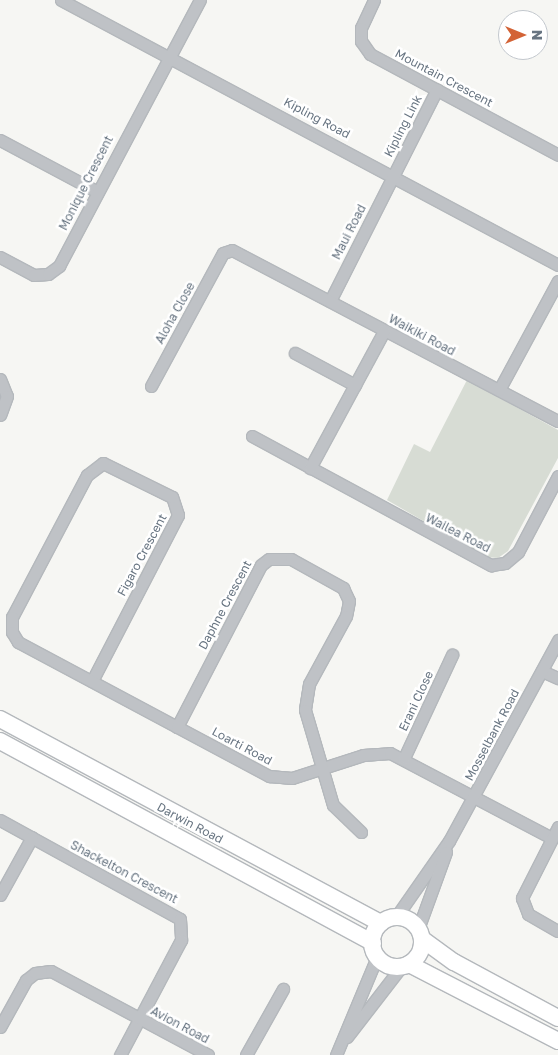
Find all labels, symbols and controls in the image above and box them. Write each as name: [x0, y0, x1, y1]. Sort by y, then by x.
north arrow: [498, 10, 548, 60]
text: N: [529, 30, 546, 40]
street label: Mountain Crescent: [393, 46, 495, 110]
street label: Kipling Link: [381, 92, 425, 160]
street label: Kipling Road: [281, 94, 353, 142]
street label: Monique Crescent: [56, 133, 116, 233]
street label: Maui Road: [329, 202, 369, 262]
street label: Aloha Close: [152, 280, 198, 346]
street label: Waikiki Road: [386, 311, 458, 359]
street label: Wailea Road: [423, 510, 493, 556]
street label: Figaro Crescent: [114, 512, 170, 598]
street label: Daphne Crescent: [195, 558, 255, 652]
street label: Erani Close: [396, 669, 436, 733]
street label: Mosselbank Road: [462, 687, 522, 783]
street label: Loarti Road: [209, 724, 275, 768]
street label: Darwin Road: [154, 800, 226, 846]
street label: Shackelton Crescent: [68, 838, 180, 906]
street label: Avion Road: [148, 1004, 212, 1046]

